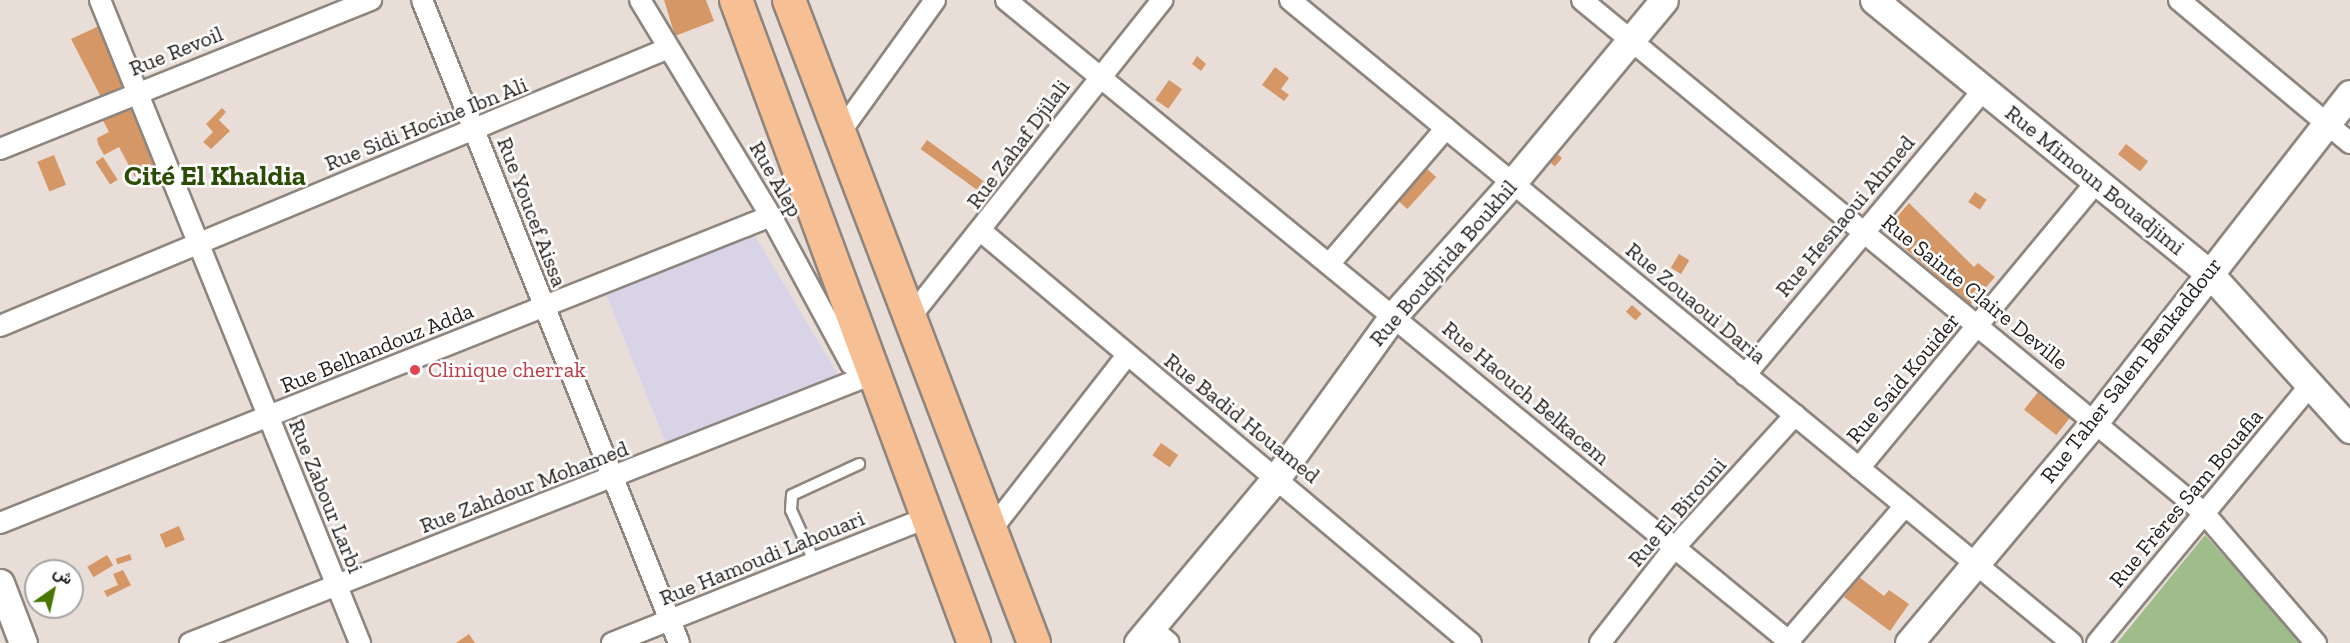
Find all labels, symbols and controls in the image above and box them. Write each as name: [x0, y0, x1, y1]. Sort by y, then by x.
street label: Rue Revoil: [125, 20, 227, 82]
street label: Rue Sidi Hocine Ibn Ali: [321, 71, 531, 177]
street label: Rue Zahaf Djilali: [961, 74, 1075, 214]
street label: Rue Mimoun Bouadjimi: [2000, 99, 2190, 261]
street label: Rue Hesnaoui Ahmed: [1770, 130, 1920, 302]
street label: Rue Youcef Aissa: [491, 133, 573, 291]
street label: Rue Alep: [744, 136, 808, 222]
district label: Cité El Khaldia: [124, 159, 306, 193]
street label: Rue Boudjrida Boukhil: [1364, 175, 1522, 351]
street label: Rue Sainte Claire Deville: [1876, 209, 2074, 375]
street label: Rue Zouaoui Daria: [1620, 237, 1772, 369]
street label: Rue Taher Salem Benkaddour: [2035, 252, 2227, 488]
street label: Rue Belhandouz Adda: [277, 297, 477, 399]
street label: Rue Said Kouider: [1841, 307, 1965, 449]
street label: Rue Haouch Belkacem: [1437, 315, 1615, 471]
street label: Rue Badid Houamed: [1159, 347, 1325, 489]
place label: Clinique cherrak: [428, 357, 586, 383]
marker: Clinique cherrak: [406, 361, 424, 379]
street label: Rue Frères Sam Bouafia: [2104, 404, 2268, 592]
street label: Rue Zabour Larbi: [283, 415, 369, 577]
street label: Rue Zahdour Mohamed: [416, 435, 632, 539]
street label: Rue El Birouni: [1622, 452, 1732, 572]
street label: Rue Hamoudi Lahouari: [656, 505, 868, 611]
north arrow: [24, 559, 84, 619]
text: ش: [50, 562, 77, 589]

